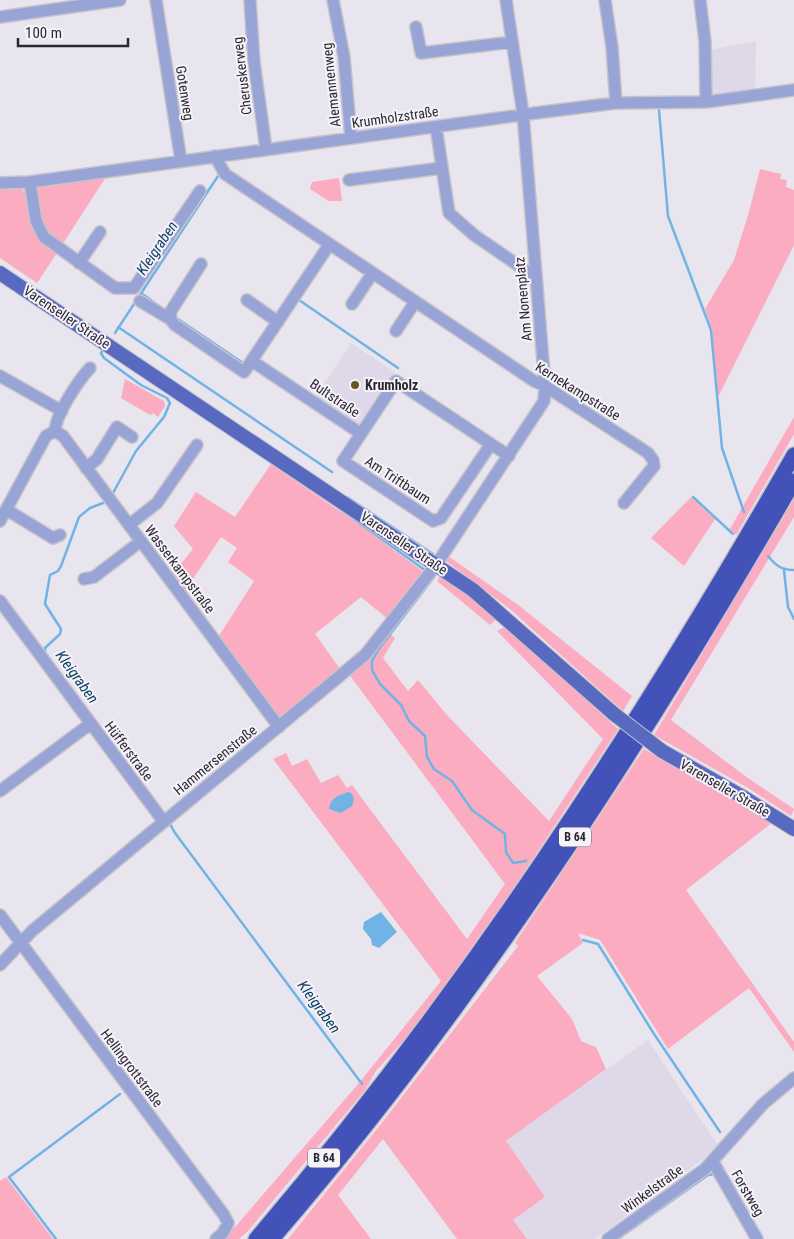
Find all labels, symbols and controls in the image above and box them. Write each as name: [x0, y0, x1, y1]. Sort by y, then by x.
scale bar: [18, 15, 128, 47]
text: 100 m: [25, 24, 62, 42]
street label: Cheruskerweg: [229, 36, 255, 116]
street label: Alemannenweg: [319, 42, 343, 128]
street label: Gotenweg: [173, 64, 197, 122]
street label: Krumholzstraße: [351, 103, 440, 131]
water label: Kleigraben: [133, 218, 181, 278]
street label: Am Nonenplatz: [511, 256, 535, 342]
street label: Varenseller Straße: [21, 282, 114, 352]
street label: Kernekampstraße: [533, 358, 624, 424]
street label: Bultstraße: [307, 375, 363, 421]
place label: Krumholz: [365, 377, 418, 393]
marker: Krumholz: [349, 379, 361, 391]
street label: Am Triftbaum: [362, 453, 434, 507]
street label: Varenseller Straße: [358, 508, 451, 578]
street label: Wasserkampstraße: [142, 522, 219, 617]
water label: Kleigraben: [52, 647, 102, 707]
street label: Hüfferstraße: [102, 718, 157, 784]
street label: Hammersenstraße: [170, 721, 260, 798]
street label: Varenseller Straße: [677, 756, 773, 820]
road number: B 64: [559, 828, 591, 846]
water label: Kleigraben: [294, 977, 344, 1037]
street label: Hellingrottstraße: [98, 1026, 167, 1110]
road number: B 64: [308, 1148, 340, 1168]
street label: Winkelstraße: [618, 1161, 686, 1217]
street label: Forstweg: [728, 1167, 768, 1219]

